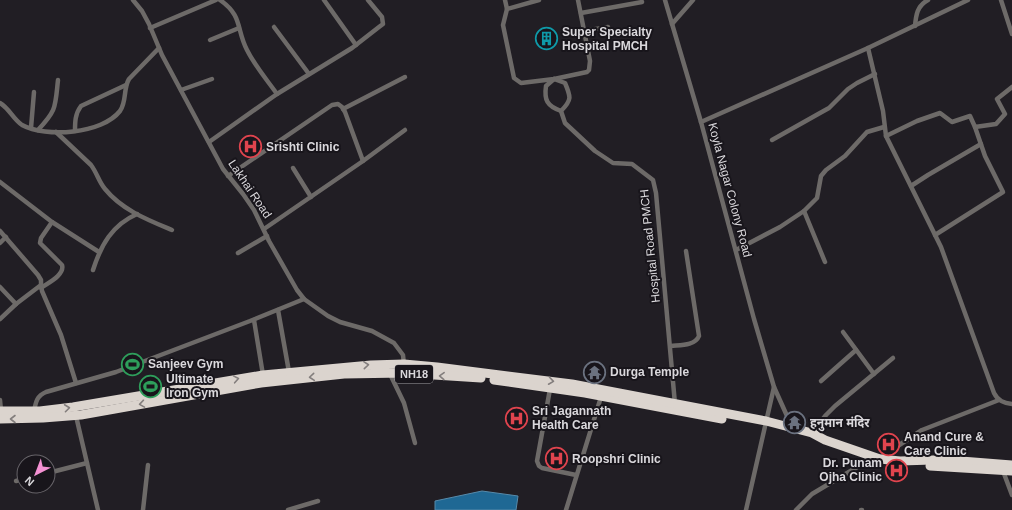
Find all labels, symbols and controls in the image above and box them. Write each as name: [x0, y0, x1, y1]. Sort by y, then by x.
place label: Super Specialty Hospital PMCH: [562, 25, 652, 53]
building icon: Super Specialty Hospital PMCH: [534, 26, 560, 52]
street label: Koyla Nagar Colony Road: [705, 121, 755, 259]
hospital icon: Srishti Clinic: [238, 134, 264, 160]
place label: Srishti Clinic: [266, 140, 340, 154]
street label: Lakhai Road: [225, 157, 275, 221]
street label: Hospital Road PMCH: [637, 189, 663, 303]
sports icon: Sanjeev Gym: [120, 351, 146, 377]
place label: Sanjeev Gym: [148, 357, 223, 371]
temple icon: Durga Temple: [581, 359, 607, 385]
one-way arrow: [363, 361, 369, 370]
road number: NH18: [395, 365, 433, 383]
place label: Durga Temple: [610, 365, 689, 379]
place label: Ultimate Iron Gym: [166, 372, 219, 400]
one-way arrow: [439, 372, 445, 380]
sports icon: Ultimate Iron Gym: [138, 373, 164, 399]
one-way arrow: [309, 373, 315, 382]
one-way arrow: [233, 376, 240, 384]
one-way arrow: [547, 376, 554, 385]
one-way arrow: [139, 399, 145, 408]
one-way arrow: [64, 404, 70, 413]
place label: Sri Jagannath Health Care: [532, 404, 611, 432]
hospital icon: Sri Jagannath Health Care: [503, 405, 529, 431]
temple icon: हनुमान मंदिर: [781, 410, 807, 436]
one-way arrow: [10, 415, 16, 423]
place label: हनुमान मंदिर: [810, 415, 870, 432]
place label: Anand Cure & Care Clinic: [904, 430, 984, 458]
hospital icon: Anand Cure & Care Clinic: [876, 431, 902, 457]
hospital icon: Roopshri Clinic: [544, 446, 570, 472]
place label: Roopshri Clinic: [572, 452, 661, 466]
north arrow: [16, 454, 56, 494]
place label: Dr. Punam Ojha Clinic: [819, 456, 882, 484]
hospital icon: Dr. Punam Ojha Clinic: [884, 457, 910, 483]
text: N: [22, 474, 36, 489]

